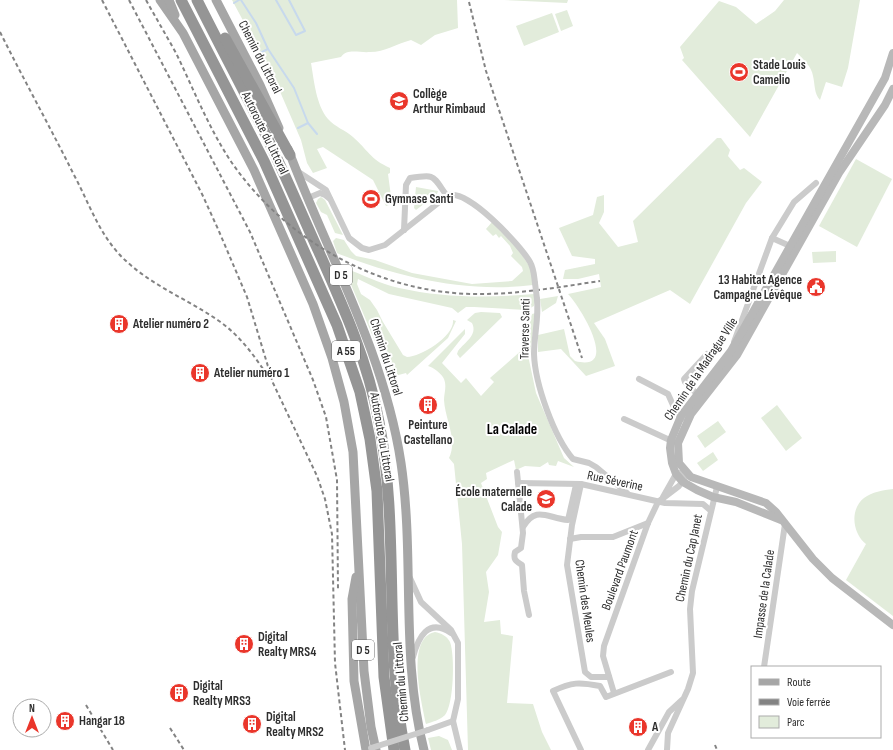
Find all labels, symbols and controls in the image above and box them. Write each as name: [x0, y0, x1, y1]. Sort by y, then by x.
street label: Chemin du Littoral: [235, 18, 285, 96]
place label: Stade Louis Camelio: [753, 57, 806, 88]
sports icon: Stade Louis Camelio: [728, 61, 750, 83]
place label: Collège Arthur Rimbaud: [412, 86, 486, 117]
street label: Autoroute du Littoral: [238, 88, 292, 177]
school or university icon: Collège Arthur Rimbaud: [388, 90, 410, 112]
sports icon: Gymnase Santi: [360, 188, 382, 210]
place label: Gymnase Santi: [385, 191, 454, 207]
road number: D 5: [330, 265, 352, 285]
place label: 13 Habitat Agence Campagne Lévêque: [713, 272, 802, 303]
public building icon: 13 Habitat Agence Campagne Lévêque: [805, 276, 827, 298]
street label: Traverse Santi: [516, 298, 534, 360]
building icon: Atelier numéro 2: [108, 313, 130, 335]
street label: Chemin de la Madrague Ville: [661, 315, 741, 423]
place label: Atelier numéro 2: [132, 316, 209, 332]
street label: Chemin du Littoral: [366, 317, 406, 397]
road number: A 55: [332, 341, 360, 361]
building icon: Atelier numéro 1: [189, 362, 211, 384]
place label: Atelier numéro 1: [213, 365, 289, 381]
street label: Autoroute du Littoral: [366, 390, 398, 483]
building icon: Peinture Castellano: [417, 394, 439, 416]
place label: Peinture Castellano: [404, 417, 453, 448]
district label: La Calade: [487, 420, 537, 439]
street label: Rue Séverine: [586, 467, 644, 495]
place label: École maternelle Calade: [455, 484, 532, 515]
school or university icon: École maternelle Calade: [535, 488, 557, 510]
street label: Chemin du Cap Janet: [672, 513, 706, 603]
street label: Boulevard Paumont: [598, 528, 642, 612]
street label: Impasse de la Calade: [750, 549, 778, 639]
street label: Chemin des Meules: [571, 559, 599, 644]
place label: Digital Realty MRS4: [258, 629, 316, 660]
building icon: Digital Realty MRS4: [233, 633, 255, 655]
road number: D 5: [352, 640, 374, 660]
street label: Chemin du Littoral: [390, 642, 412, 722]
legend: [751, 666, 881, 738]
text: Route: [787, 675, 811, 690]
place label: Digital Realty MRS3: [193, 678, 251, 709]
building icon: Digital Realty MRS3: [168, 682, 190, 704]
text: Voie ferrée: [787, 695, 831, 710]
north arrow: [12, 698, 52, 738]
text: N: [29, 702, 35, 715]
place label: Digital Realty MRS2: [266, 709, 324, 740]
building icon: Hangar 18: [54, 710, 76, 732]
place label: Hangar 18: [79, 713, 125, 729]
building icon: Digital Realty MRS2: [241, 713, 263, 735]
text: Parc: [787, 715, 805, 730]
building icon: A: [627, 716, 649, 738]
place label: A: [651, 719, 659, 735]

